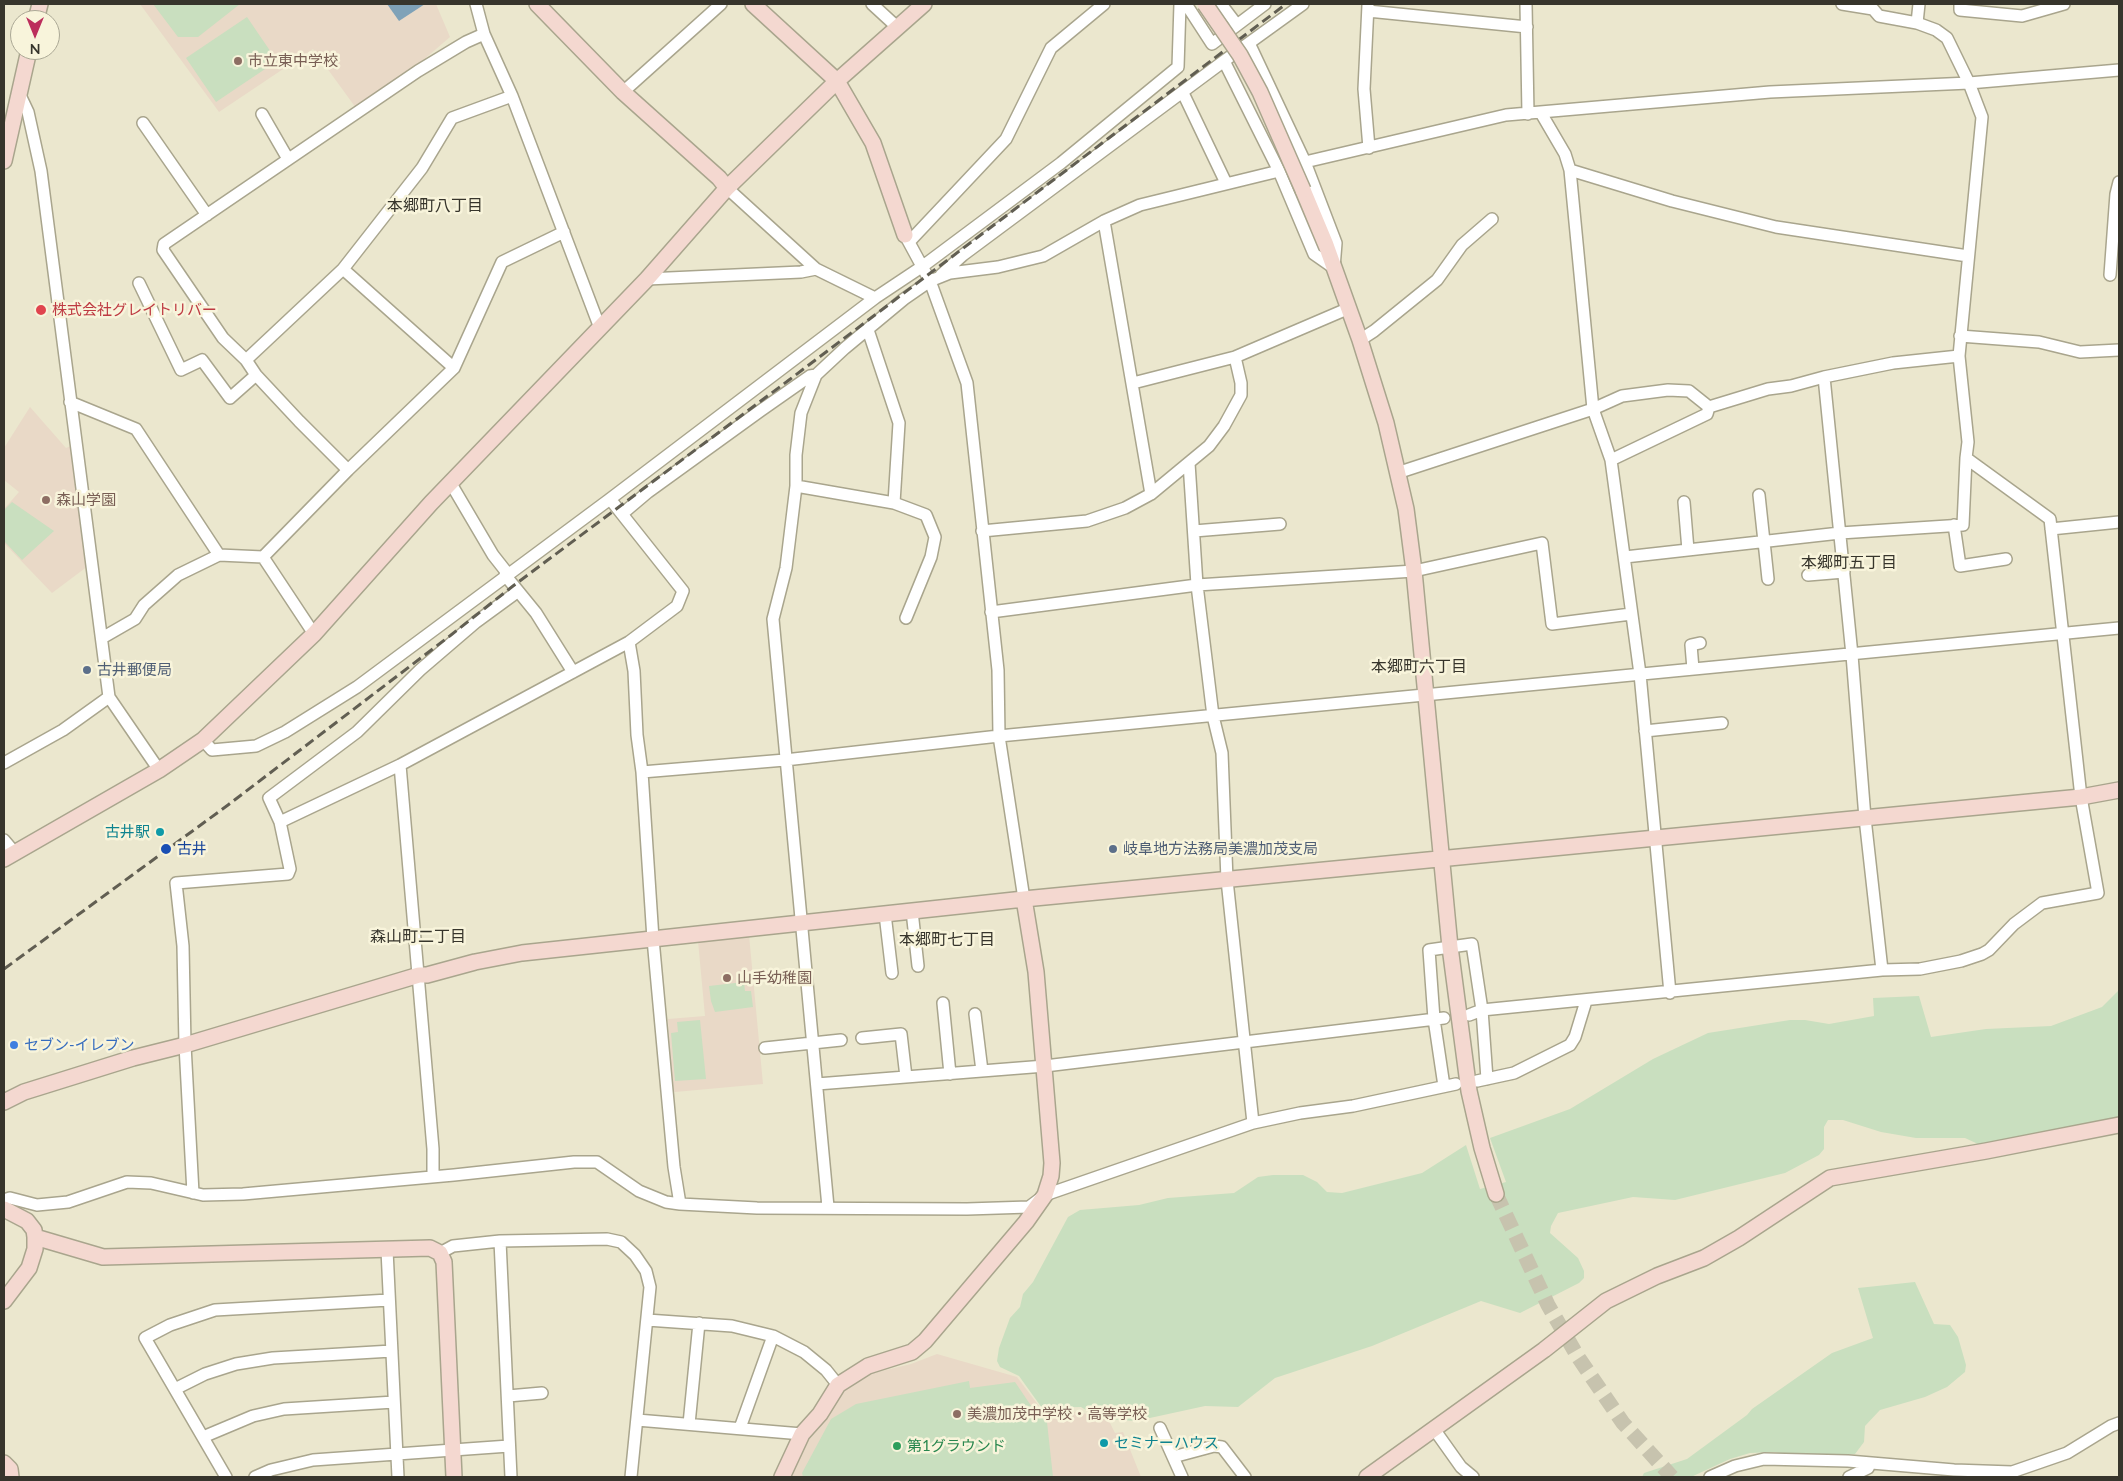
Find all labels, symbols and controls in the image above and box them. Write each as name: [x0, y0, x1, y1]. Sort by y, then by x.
north arrow: [10, 10, 60, 60]
text: N: [30, 41, 40, 58]
place label: 市立東中学校: [248, 52, 338, 70]
marker: 市立東中学校: [232, 55, 244, 67]
district label: 本郷町八丁目: [387, 196, 483, 216]
place label: 株式会社グレイトリバー: [52, 301, 217, 319]
marker: 株式会社グレイトリバー: [34, 303, 48, 317]
place label: 森山学園: [56, 491, 116, 509]
marker: 森山学園: [40, 494, 52, 506]
district label: 本郷町五丁目: [1801, 553, 1897, 573]
district label: 本郷町六丁目: [1371, 657, 1467, 677]
place label: 古井郵便局: [97, 661, 172, 679]
marker: 古井郵便局: [81, 664, 93, 676]
place label: 古井駅: [105, 823, 150, 841]
marker: 古井駅: [154, 826, 166, 838]
place label: 古井: [177, 840, 207, 858]
place label: 岐阜地方法務局美濃加茂支局: [1123, 840, 1318, 858]
marker: 古井: [159, 842, 173, 856]
marker: 岐阜地方法務局美濃加茂支局: [1107, 843, 1119, 855]
district label: 森山町二丁目: [370, 927, 466, 947]
district label: 本郷町七丁目: [899, 930, 995, 950]
place label: 山手幼稚園: [737, 969, 812, 987]
marker: 山手幼稚園: [721, 972, 733, 984]
place label: セブン-イレブン: [24, 1036, 135, 1054]
marker: セブン-イレブン: [8, 1039, 20, 1051]
place label: 美濃加茂中学校・高等学校: [967, 1405, 1147, 1423]
marker: 美濃加茂中学校・高等学校: [951, 1408, 963, 1420]
place label: セミナーハウス: [1114, 1434, 1219, 1452]
place label: 第1グラウンド: [907, 1437, 1006, 1455]
marker: セミナーハウス: [1098, 1437, 1110, 1449]
marker: 第1グラウンド: [891, 1440, 903, 1452]

